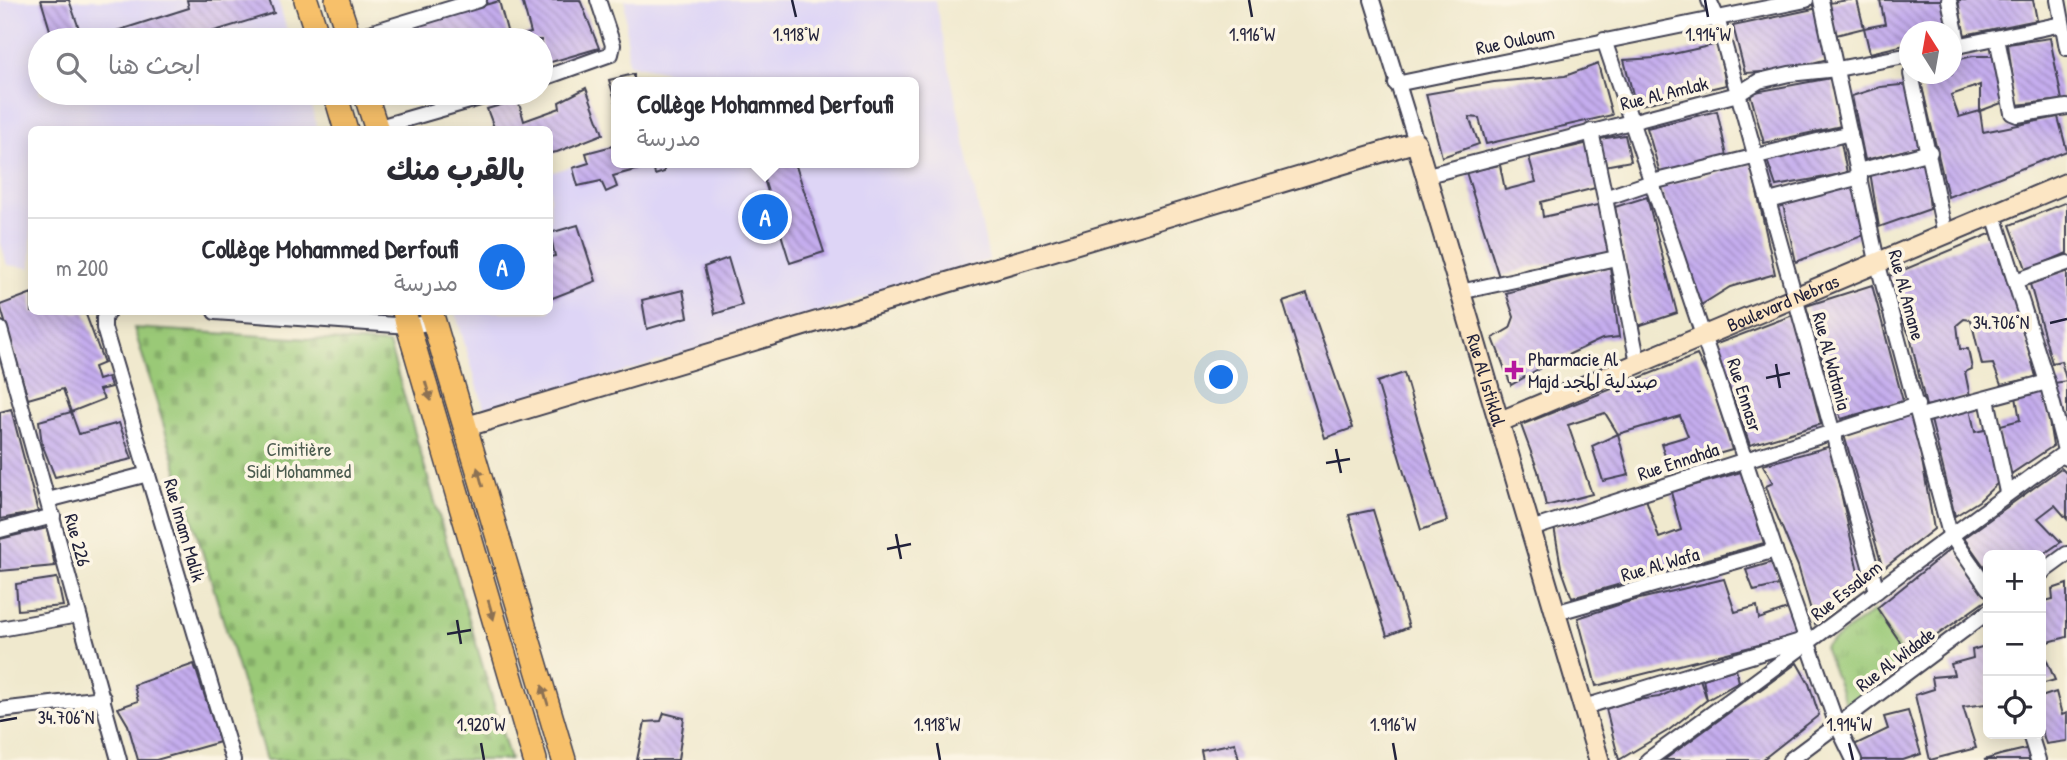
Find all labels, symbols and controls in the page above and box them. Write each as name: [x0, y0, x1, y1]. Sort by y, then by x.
street label: Rue Ouloum: [1473, 19, 1557, 61]
north arrow: [1899, 21, 1962, 84]
text: 1.918°W: [773, 22, 819, 47]
text: 1.916°W: [1229, 22, 1275, 47]
text: 1.914°W: [1685, 22, 1731, 47]
search box: [28, 28, 553, 105]
text: ابحث هنا: [108, 47, 201, 82]
icon: search: [52, 48, 90, 86]
street label: Rue Al Amlak: [1617, 70, 1711, 116]
popup: [611, 77, 919, 168]
text: Collège Mohammed Derfoufi: [637, 86, 893, 121]
text: مدرسة: [637, 122, 701, 153]
text: بالقرب منك: [387, 149, 525, 189]
pin: A: [742, 191, 788, 243]
text: Collège Mohammed Derfoufi: [202, 231, 458, 266]
street label: Rue Al Amane: [1882, 247, 1932, 344]
text: 200 m: [56, 252, 108, 283]
text: A: [496, 252, 508, 283]
text: مدرسة: [394, 267, 458, 298]
street label: Boulevard Nebras: [1723, 267, 1843, 338]
street label: Rue Al Watania: [1806, 309, 1858, 413]
text: 34.706°N: [1973, 310, 2029, 335]
street label: Rue Al Istiklal: [1461, 331, 1513, 430]
place label: Pharmacie Al Majd صيدلية المجد: [1528, 346, 1658, 394]
street label: Rue Ennasr: [1721, 355, 1769, 436]
your location: [1204, 360, 1238, 394]
marker: Pharmacie Al Majd صيدلية المجد: [1506, 362, 1522, 378]
one-way arrow: [424, 381, 434, 402]
street label: Rue Ennahda: [1634, 435, 1722, 486]
park label: Cimitière Sidi Mohammed: [247, 436, 352, 484]
one-way arrow: [474, 465, 485, 487]
street label: Rue Imam Malik: [158, 475, 212, 585]
street label: Rue 226: [59, 511, 97, 569]
street label: Rue Al Wafa: [1618, 540, 1703, 588]
map controls: [1983, 550, 2046, 739]
button: +: [1983, 550, 2046, 613]
street label: Rue Essalem: [1805, 554, 1887, 626]
one-way arrow: [487, 600, 497, 621]
button: −: [1983, 613, 2046, 676]
street label: Rue Al Widade: [1850, 620, 1940, 697]
button: locate: [1983, 676, 2046, 739]
one-way arrow: [539, 684, 549, 705]
text: 34.706°N: [38, 705, 94, 730]
text: 1.920°W: [457, 712, 505, 737]
text: 1.918°W: [914, 712, 960, 737]
text: 1.916°W: [1370, 712, 1416, 737]
text: 1.914°W: [1826, 712, 1872, 737]

